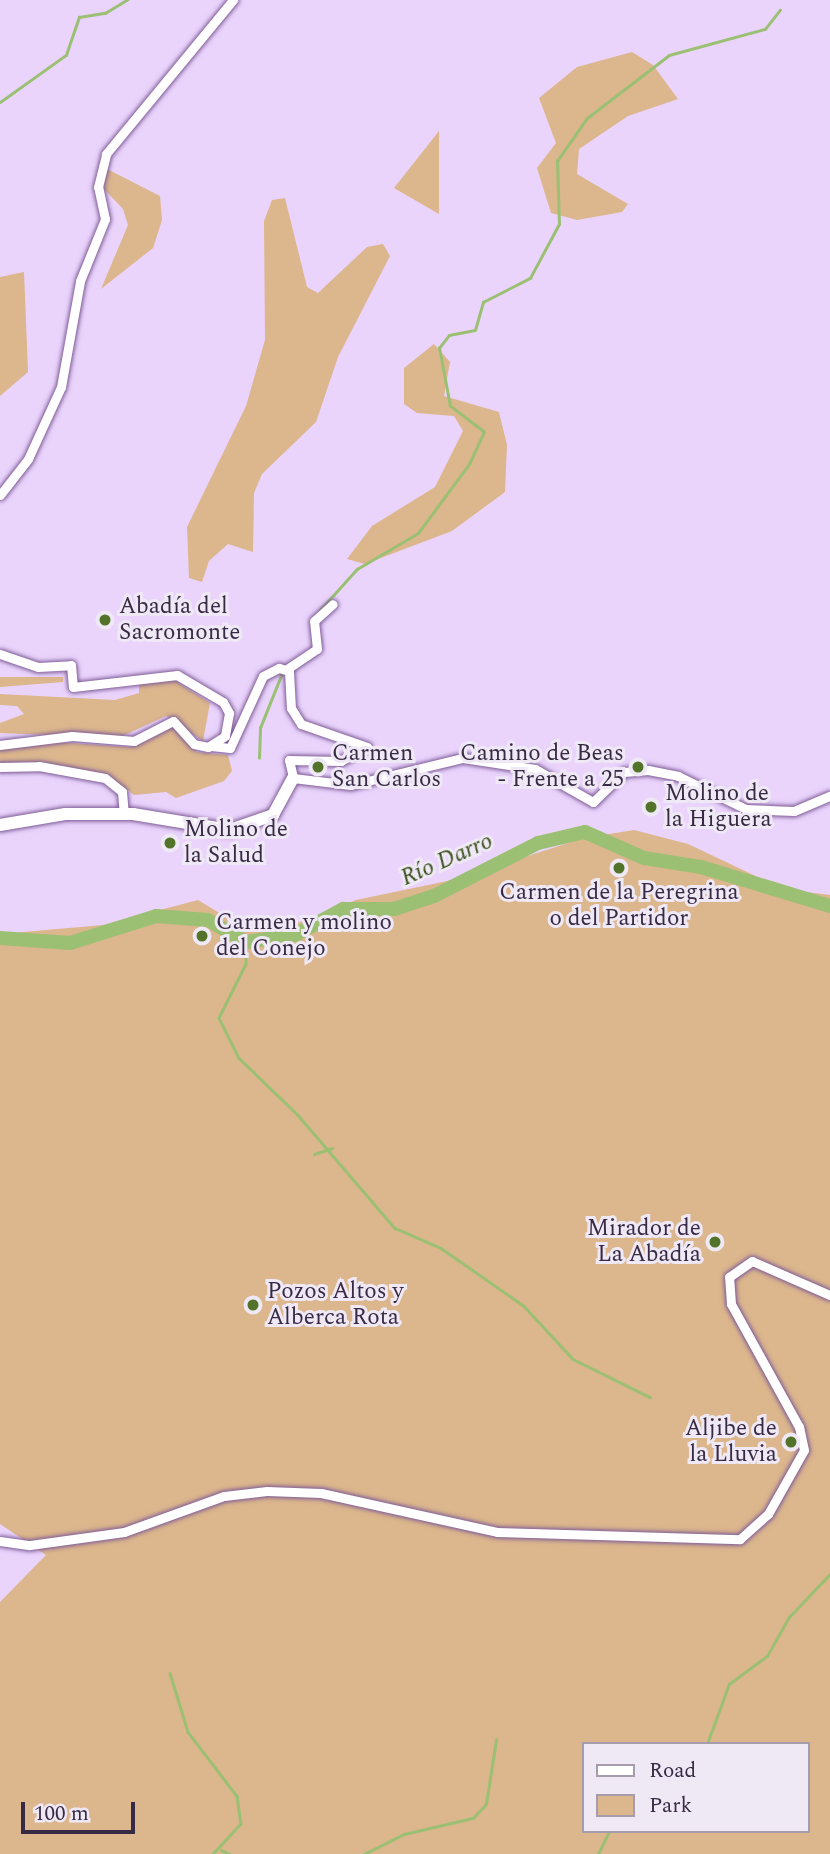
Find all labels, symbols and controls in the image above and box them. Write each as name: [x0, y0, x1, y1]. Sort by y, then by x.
place label: Abadía del Sacromonte: [119, 593, 240, 647]
marker: Abadía del Sacromonte: [97, 612, 113, 628]
place label: Carmen San Carlos: [332, 740, 441, 794]
place label: Camino de Beas - Frente a 25: [460, 740, 624, 794]
marker: Carmen San Carlos: [310, 759, 326, 775]
marker: Camino de Beas - Frente a 25: [630, 759, 646, 775]
place label: Molino de la Higuera: [665, 780, 772, 834]
marker: Molino de la Higuera: [643, 799, 659, 815]
place label: Molino de la Salud: [184, 816, 288, 870]
water label: Río Darro: [397, 827, 497, 893]
marker: Molino de la Salud: [162, 835, 178, 851]
marker: Carmen de la Peregrina o del Partidor: [611, 860, 627, 876]
place label: Carmen de la Peregrina o del Partidor: [499, 879, 739, 933]
place label: Carmen y molino del Conejo: [216, 909, 392, 963]
marker: Carmen y molino del Conejo: [194, 928, 210, 944]
place label: Mirador de La Abadía: [587, 1215, 701, 1269]
marker: Mirador de La Abadía: [707, 1234, 723, 1250]
place label: Pozos Altos y Alberca Rota: [267, 1278, 403, 1332]
marker: Pozos Altos y Alberca Rota: [245, 1297, 261, 1313]
place label: Aljibe de la Lluvia: [685, 1415, 777, 1469]
marker: Aljibe de la Lluvia: [783, 1434, 799, 1450]
legend: [582, 1742, 809, 1833]
text: Road: [649, 1755, 696, 1787]
scale bar: [24, 1787, 138, 1831]
text: Park: [649, 1790, 692, 1822]
text: 100 m: [34, 1798, 89, 1830]

